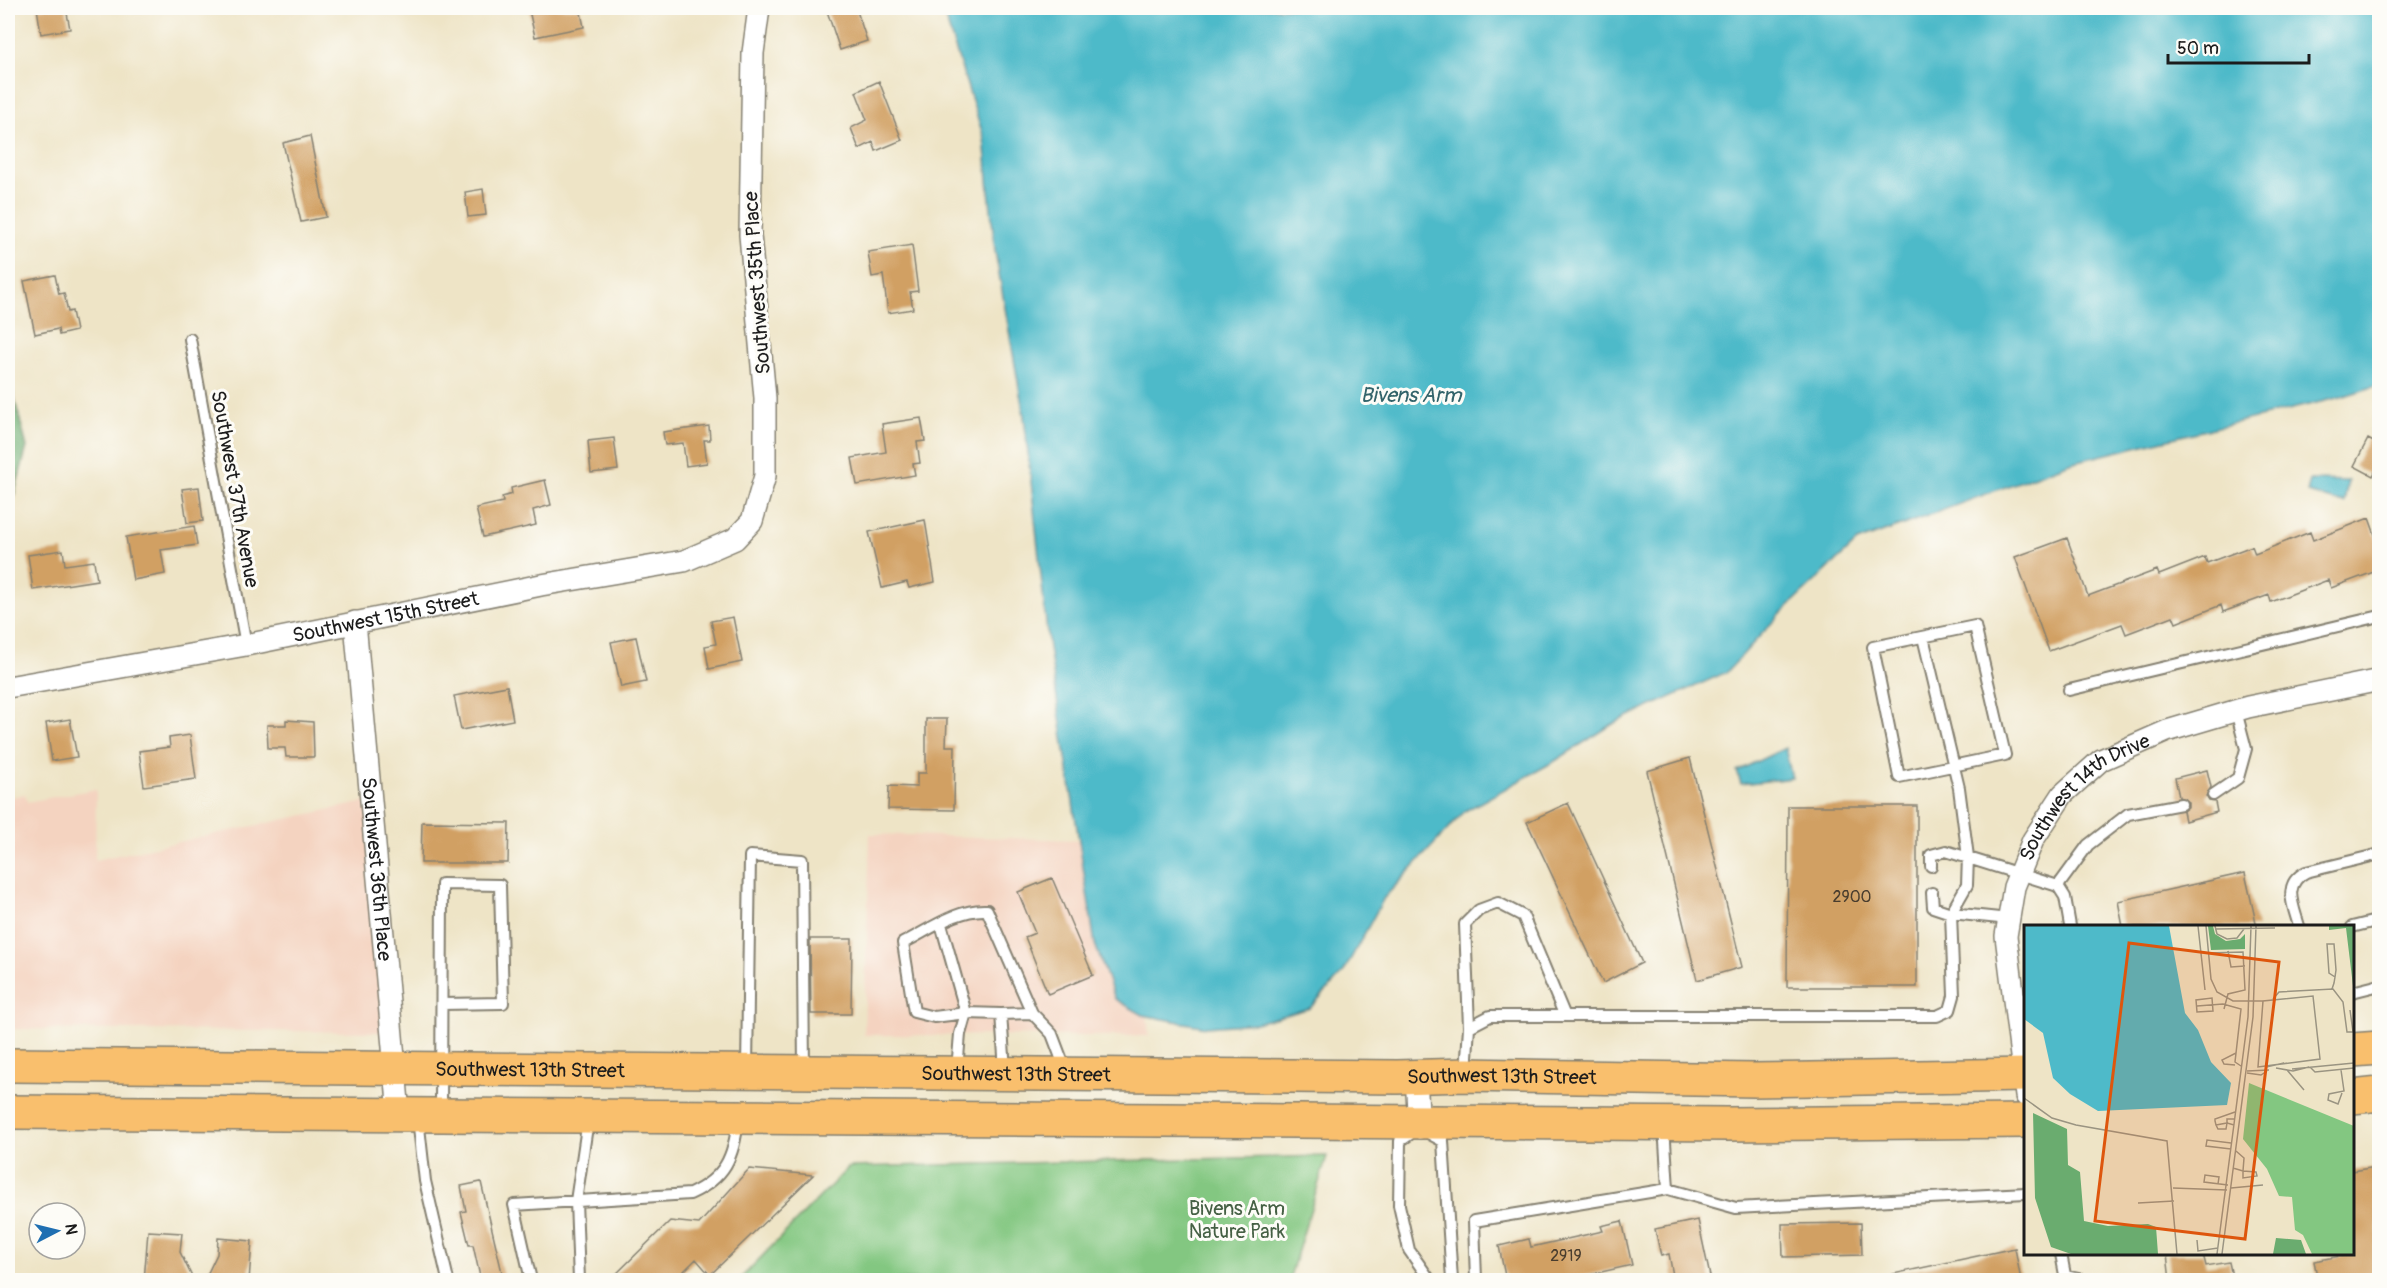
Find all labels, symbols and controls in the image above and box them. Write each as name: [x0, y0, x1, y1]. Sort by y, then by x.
scale bar: [2168, 27, 2309, 65]
text: 50 m: [2177, 37, 2219, 60]
street label: Southwest 35th Place: [738, 190, 776, 375]
water label: Bivens Arm: [1361, 382, 1463, 409]
street label: Southwest 37th Avenue: [205, 389, 265, 590]
street label: Southwest 15th Street: [290, 585, 482, 648]
street label: Southwest 14th Drive: [2014, 728, 2154, 864]
street label: Southwest 36th Place: [356, 776, 398, 962]
house number: 2900: [1832, 887, 1872, 907]
inset map: [2024, 925, 2354, 1255]
street label: Southwest 13th Street: [435, 1056, 626, 1083]
street label: Southwest 13th Street: [921, 1060, 1112, 1087]
street label: Southwest 13th Street: [1407, 1062, 1598, 1090]
park label: Bivens Arm Nature Park: [1189, 1196, 1286, 1244]
north arrow: [27, 1201, 87, 1261]
text: N: [60, 1223, 82, 1236]
house number: 2919: [1550, 1246, 1582, 1266]

